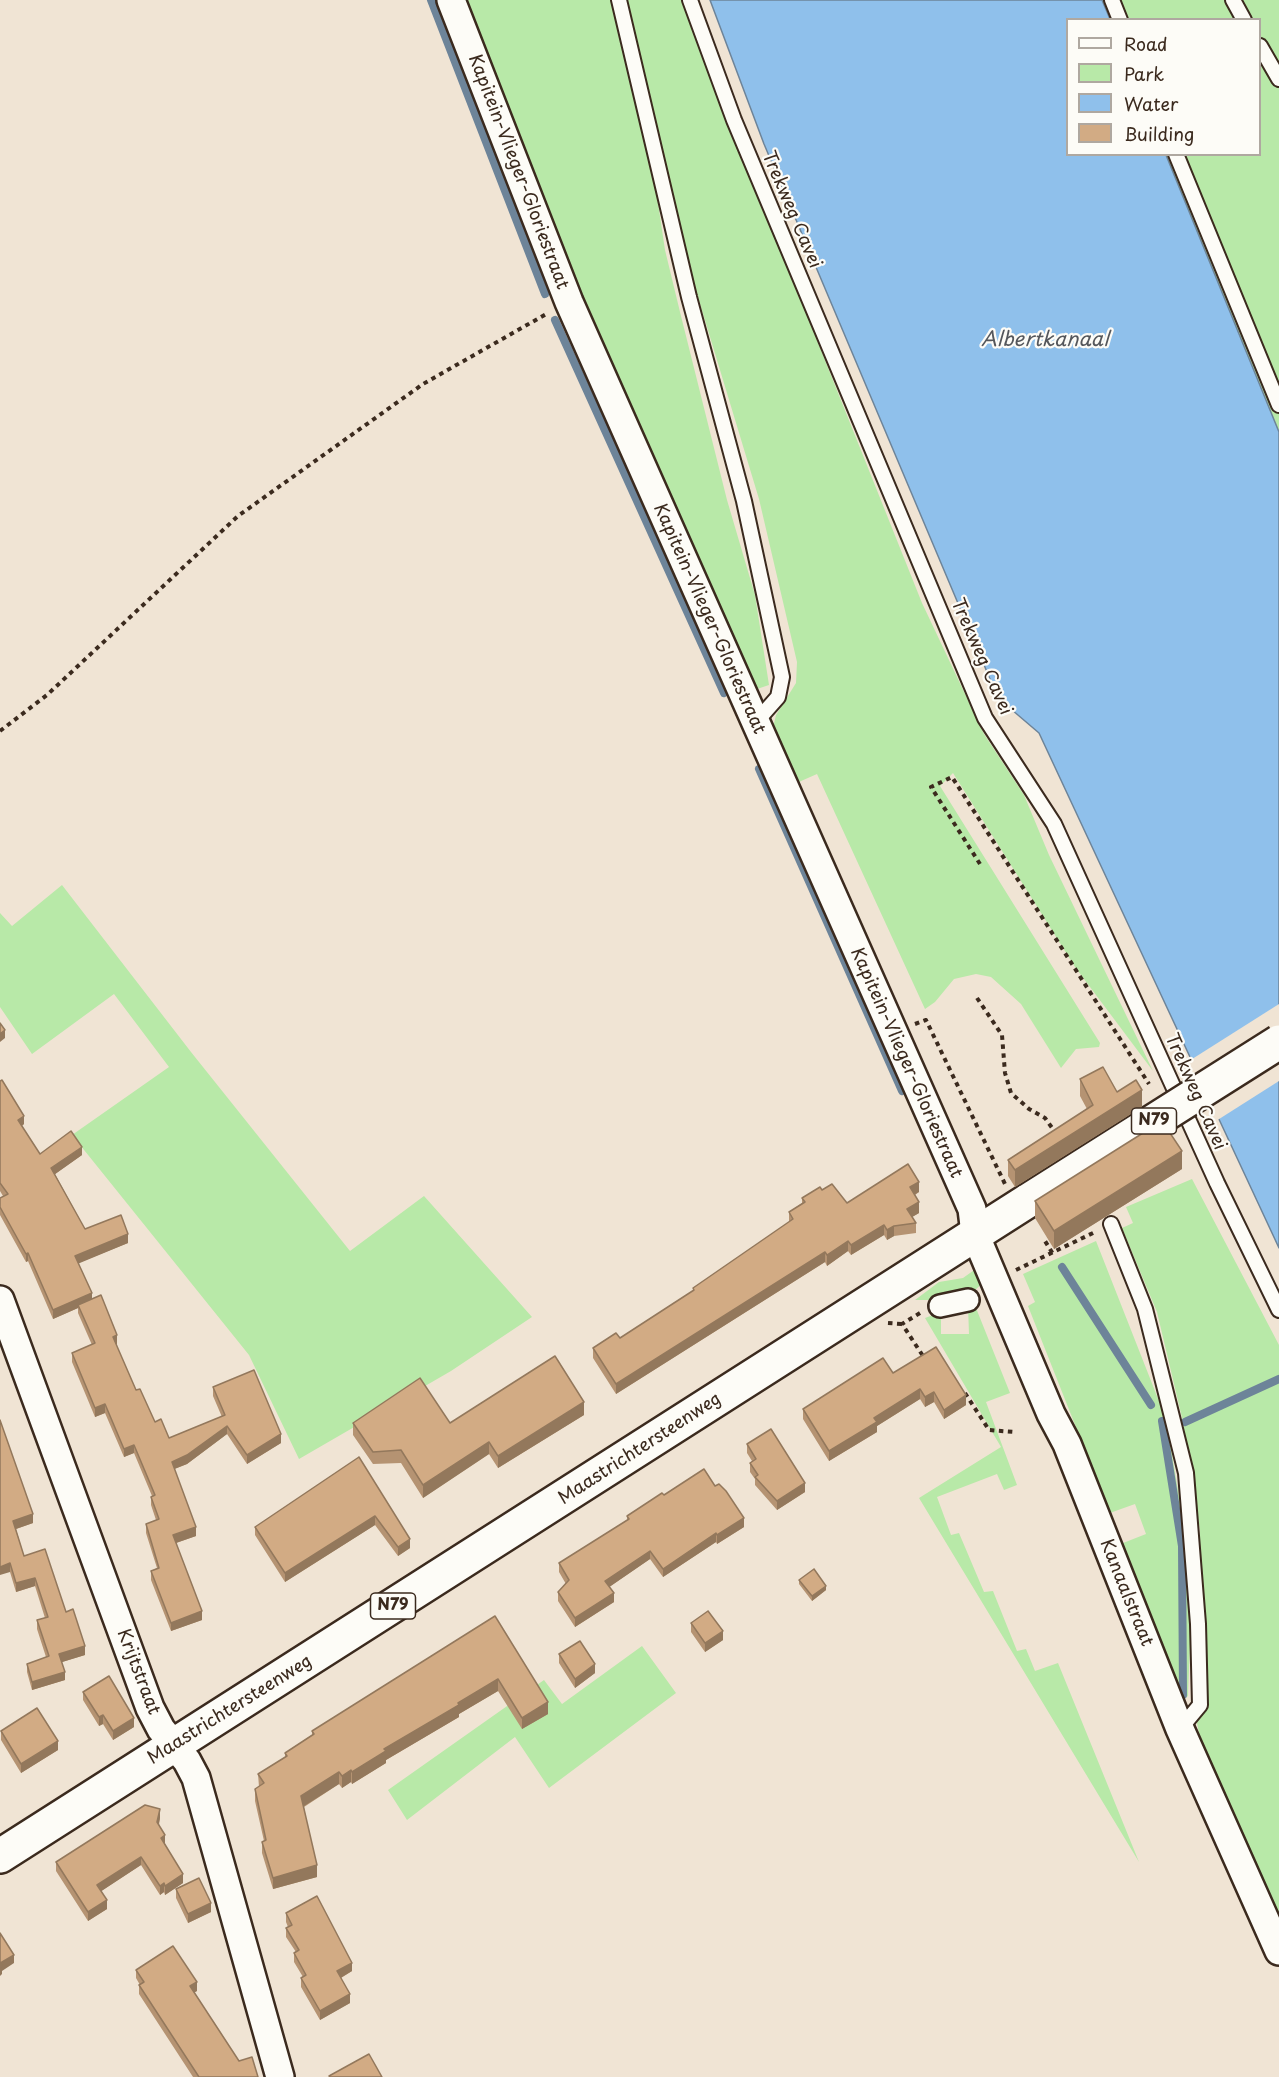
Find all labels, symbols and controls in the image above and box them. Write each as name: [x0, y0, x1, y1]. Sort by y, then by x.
legend: [1066, 18, 1261, 156]
text: Road: [1124, 30, 1168, 57]
street label: Kapitein-Vlieger-Gloriestraat: [463, 51, 573, 293]
text: Park: [1124, 60, 1164, 87]
text: Water: [1124, 90, 1178, 117]
text: Building: [1124, 120, 1194, 147]
street label: Trekweg Cavei: [757, 148, 825, 272]
water label: Albertkanaal: [981, 328, 1109, 352]
street label: Kapitein-Vlieger-Gloriestraat: [648, 500, 770, 738]
street label: Trekweg Cavei: [946, 595, 1016, 719]
street label: Kapitein-Vlieger-Gloriestraat: [845, 944, 967, 1182]
street label: Trekweg Cavei: [1160, 1030, 1230, 1154]
road number: N79: [1132, 1108, 1176, 1134]
street label: Maastrichtersteenweg: [555, 1388, 725, 1510]
street label: Kanaalstraat: [1095, 1536, 1157, 1650]
road number: N79: [370, 1593, 416, 1619]
street label: Krijtstraat: [112, 1626, 164, 1718]
street label: Maastrichtersteenweg: [144, 1651, 316, 1769]

